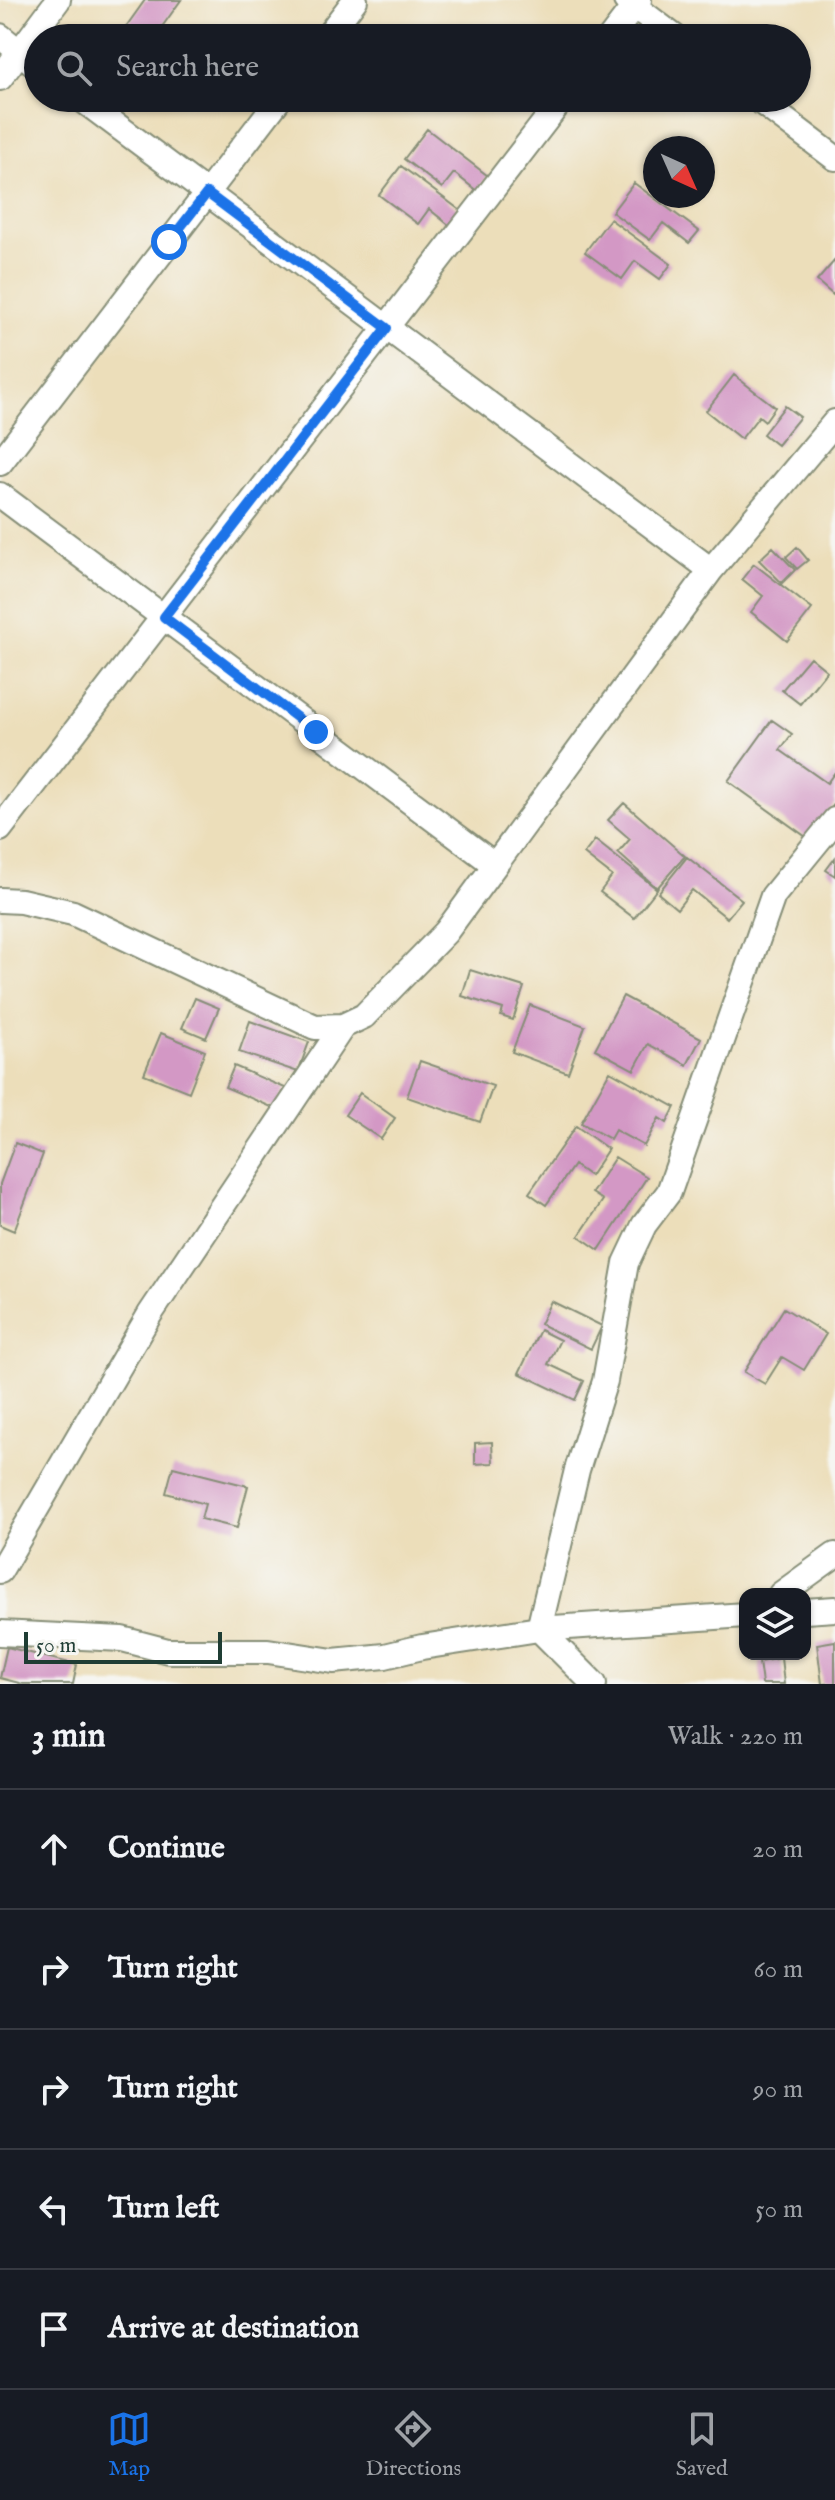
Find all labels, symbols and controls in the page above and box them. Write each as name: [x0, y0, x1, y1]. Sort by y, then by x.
search box: [24, 24, 811, 112]
icon: search: [52, 46, 96, 90]
text: Search here: [116, 49, 259, 87]
north arrow: [643, 136, 715, 208]
route start: [151, 224, 187, 260]
route end: [298, 714, 334, 750]
map controls: [739, 1588, 811, 1660]
button: layers: [739, 1588, 811, 1660]
scale bar: [24, 1628, 222, 1664]
text: 50 m: [36, 1632, 77, 1660]
text: 3 min: [32, 1715, 106, 1758]
text: Walk · 220 m: [668, 1720, 803, 1753]
icon: ahead: [32, 1827, 76, 1871]
text: Continue: [108, 1830, 225, 1868]
text: 20 m: [752, 1833, 803, 1866]
icon: right: [32, 1947, 76, 1991]
text: Turn right: [108, 1950, 238, 1988]
text: 60 m: [754, 1953, 803, 1986]
icon: right: [32, 2067, 76, 2111]
text: Turn right: [108, 2070, 238, 2108]
text: 90 m: [753, 2073, 803, 2106]
icon: left: [32, 2187, 76, 2231]
text: Turn left: [108, 2190, 219, 2228]
text: 50 m: [755, 2193, 803, 2226]
icon: arrive: [32, 2307, 76, 2351]
text: Arrive at destination: [108, 2310, 359, 2348]
tab: Map: [107, 2407, 151, 2483]
tab: Directions: [366, 2407, 461, 2483]
tab: Saved: [676, 2407, 728, 2483]

